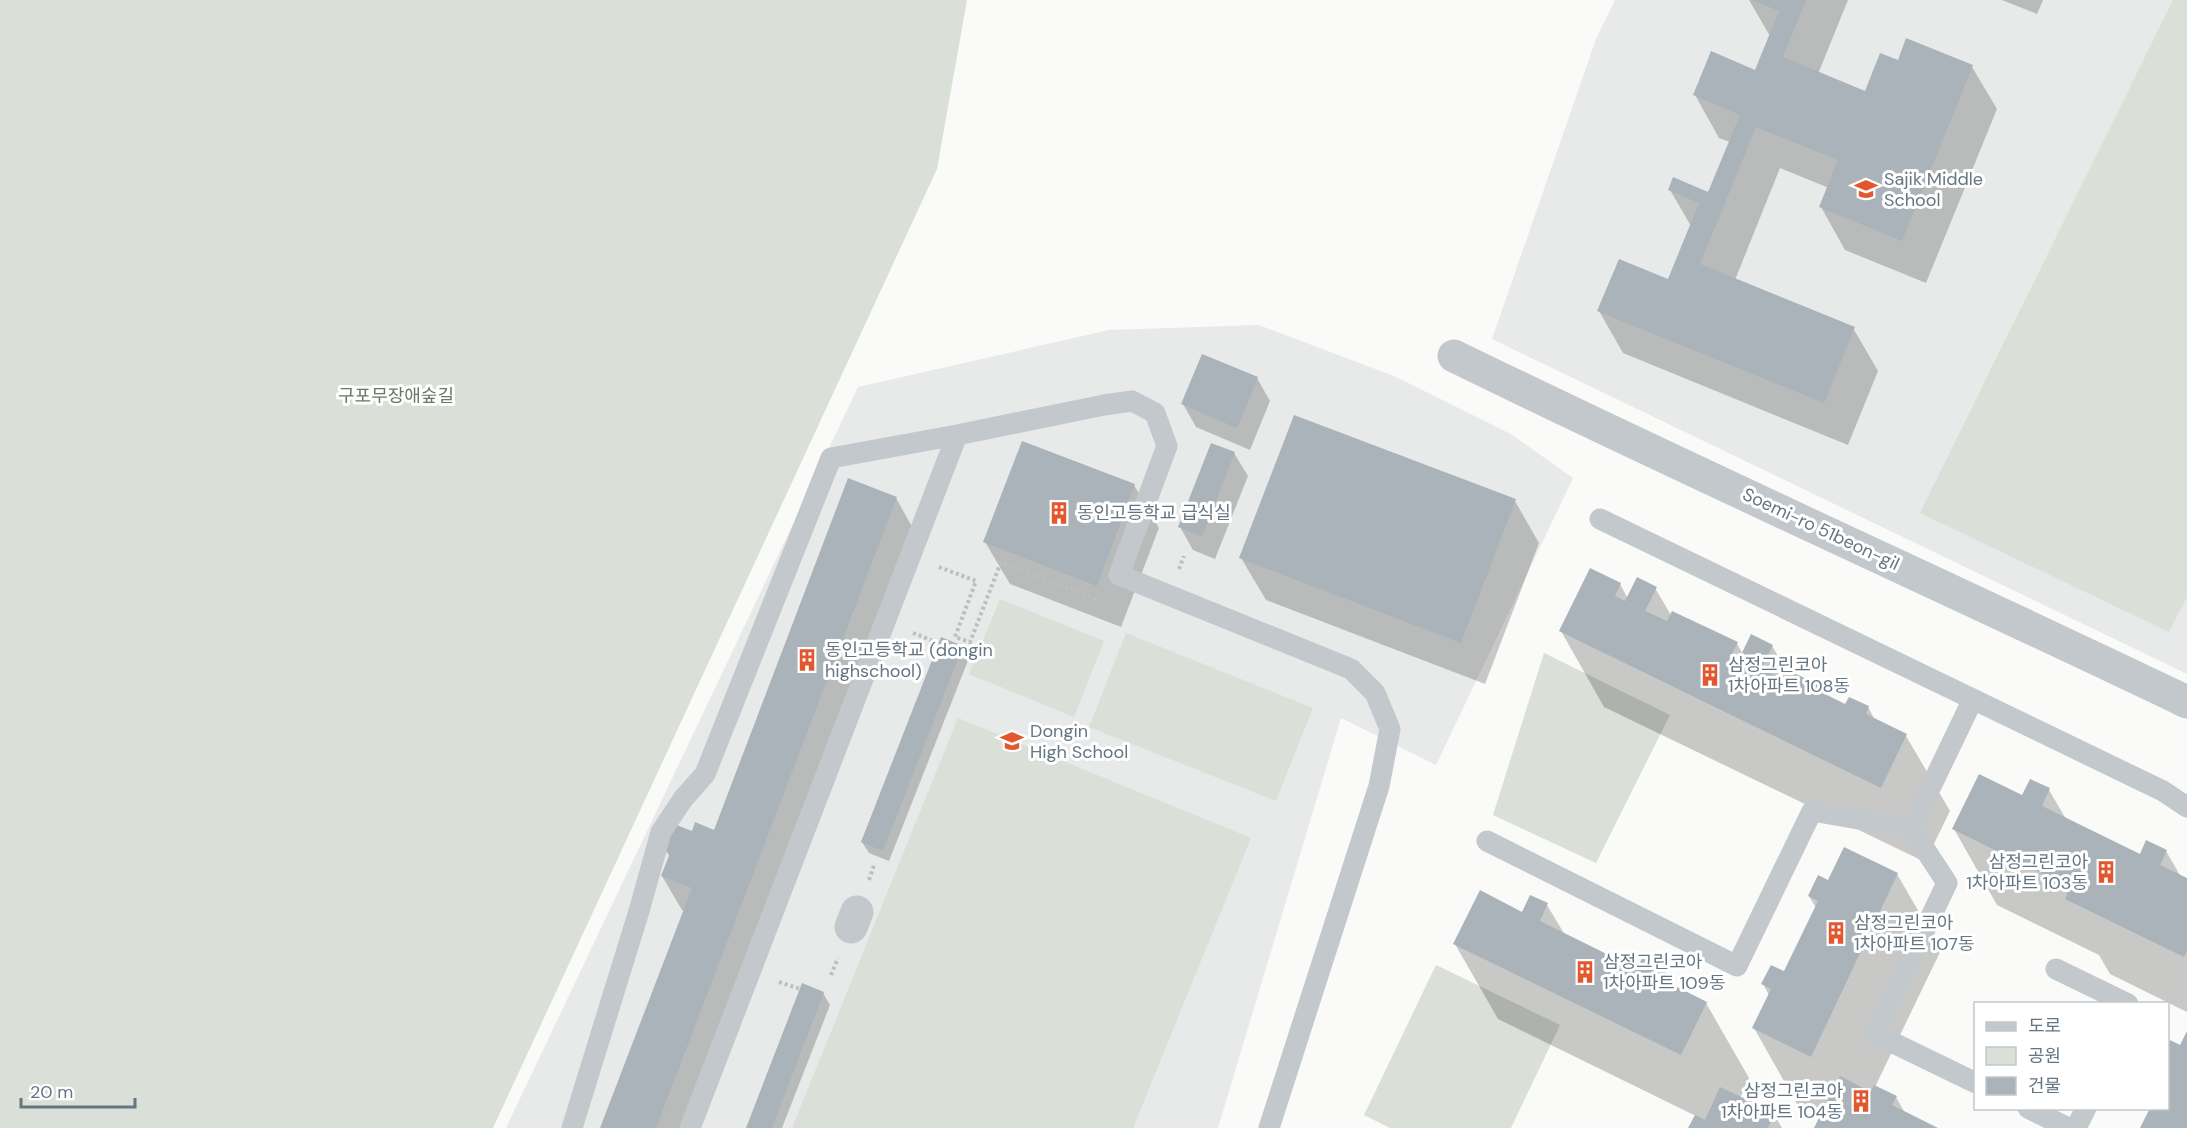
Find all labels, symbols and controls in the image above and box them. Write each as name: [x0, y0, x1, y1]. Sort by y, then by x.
place label: Sajik Middle School: [1884, 167, 1983, 212]
school or university icon: Sajik Middle School: [1853, 176, 1879, 202]
park label: 구포무장애숲길: [338, 384, 454, 408]
street label: Soemi-ro 51beon-gil: [1739, 482, 1903, 576]
building icon: 동인고등학교 급식실: [1046, 500, 1072, 526]
place label: 동인고등학교 급식실: [1077, 501, 1231, 525]
place label: 동인고등학교 (dongin highschool): [825, 638, 993, 683]
building icon: 동인고등학교 (dongin highschool): [794, 647, 820, 673]
place label: 삼정그린코아 1차아파트 108동: [1728, 653, 1850, 698]
building icon: 삼정그린코아 1차아파트 108동: [1697, 662, 1723, 688]
place label: Dongin High School: [1030, 719, 1128, 764]
school or university icon: Dongin High School: [999, 728, 1025, 754]
place label: 삼정그린코아 1차아파트 103동: [1966, 850, 2088, 895]
building icon: 삼정그린코아 1차아파트 103동: [2093, 859, 2119, 885]
place label: 삼정그린코아 1차아파트 107동: [1854, 911, 1975, 956]
building icon: 삼정그린코아 1차아파트 107동: [1823, 920, 1849, 946]
place label: 삼정그린코아 1차아파트 109동: [1603, 950, 1725, 995]
building icon: 삼정그린코아 1차아파트 109동: [1572, 959, 1598, 985]
legend: [1974, 1002, 2169, 1110]
text: 도로: [2028, 1014, 2061, 1038]
text: 공원: [2028, 1044, 2061, 1068]
scale bar: [21, 1071, 135, 1109]
text: 건물: [2028, 1074, 2061, 1098]
place label: 삼정그린코아 1차아파트 104동: [1721, 1079, 1843, 1124]
text: 20 m: [30, 1080, 73, 1104]
building icon: 삼정그린코아 1차아파트 104동: [1848, 1088, 1874, 1114]

